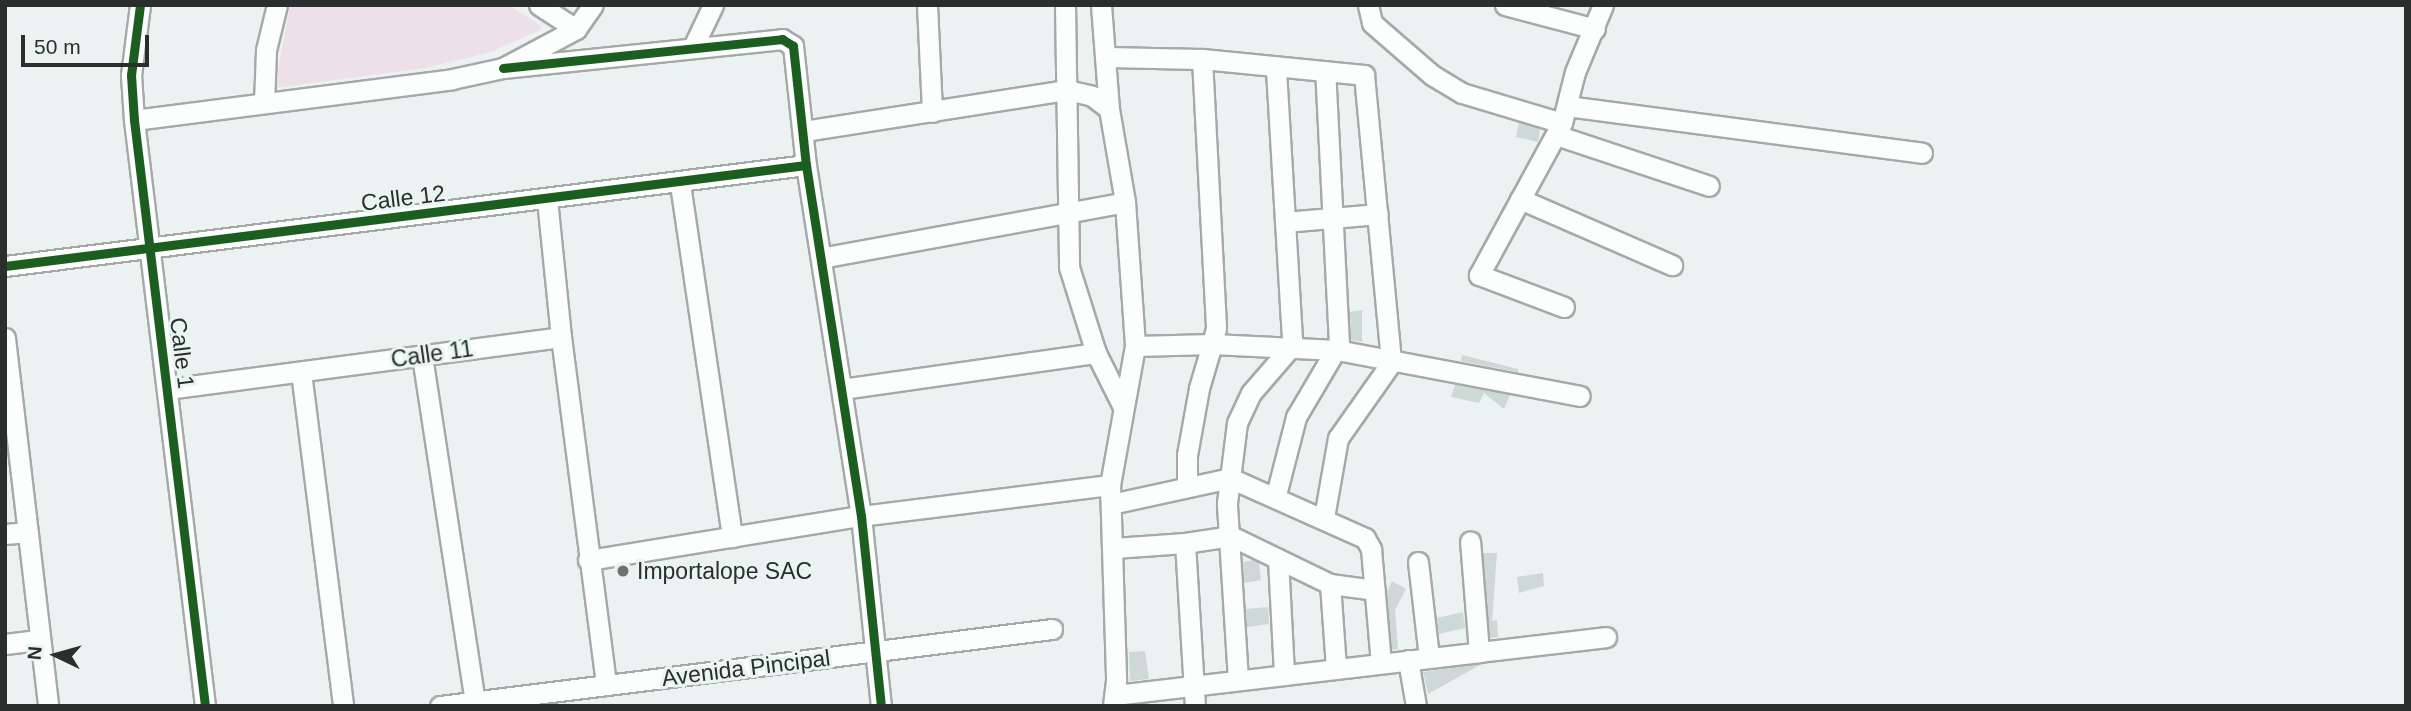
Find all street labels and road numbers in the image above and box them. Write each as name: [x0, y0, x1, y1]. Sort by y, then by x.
street label: Calle 12: [359, 179, 447, 217]
street label: Calle 1: [164, 316, 200, 390]
street label: Calle 11: [389, 335, 475, 373]
street label: Avenida Pincipal: [660, 644, 832, 692]

